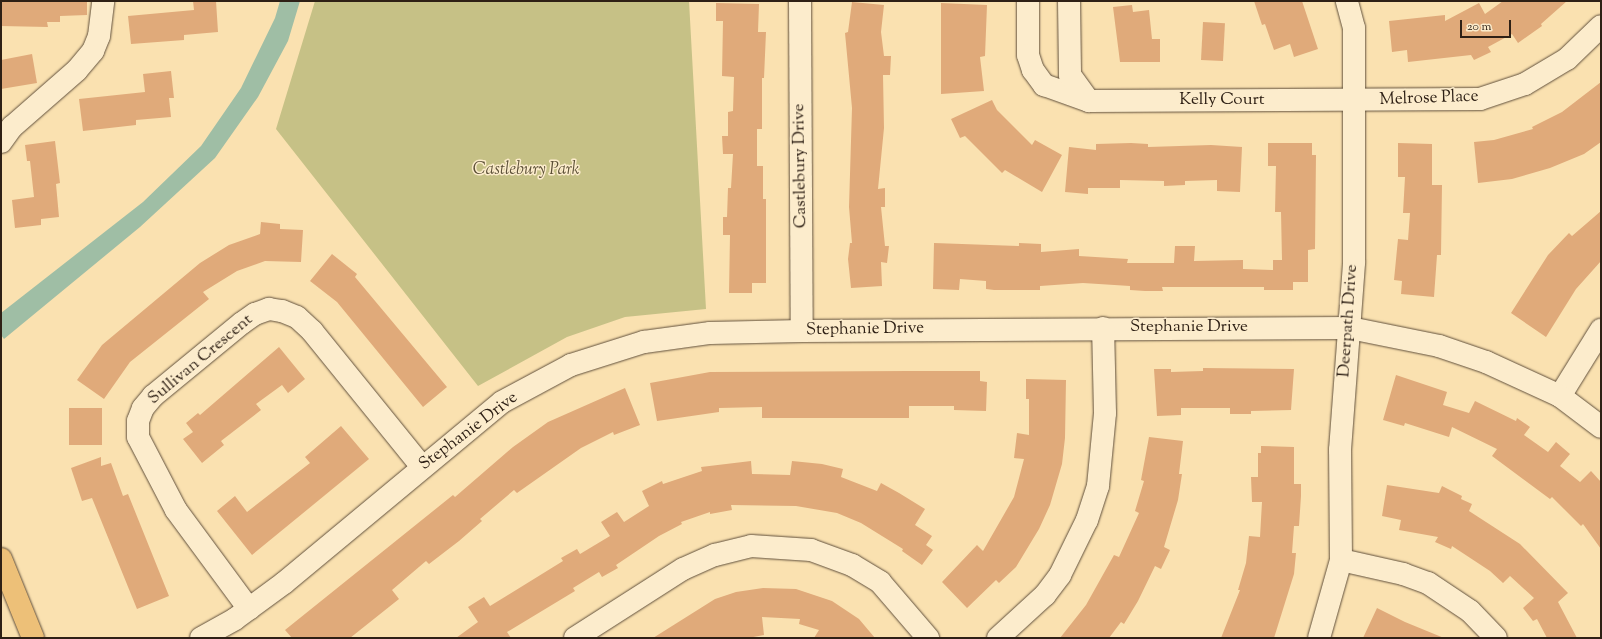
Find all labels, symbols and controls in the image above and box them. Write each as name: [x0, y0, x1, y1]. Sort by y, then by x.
scale bar: [1462, 12, 1513, 38]
text: 20 m: [1467, 18, 1491, 36]
street label: Melrose Place: [1379, 87, 1479, 111]
street label: Kelly Court: [1179, 91, 1265, 111]
street label: Castlebury Drive: [790, 104, 812, 228]
park label: Castlebury Park: [473, 161, 579, 181]
street label: Deerpath Drive: [1335, 264, 1363, 378]
street label: Sullivan Crescent: [145, 310, 257, 410]
street label: Stephanie Drive: [1130, 318, 1248, 338]
street label: Stephanie Drive: [806, 319, 924, 341]
street label: Stephanie Drive: [416, 388, 522, 476]

